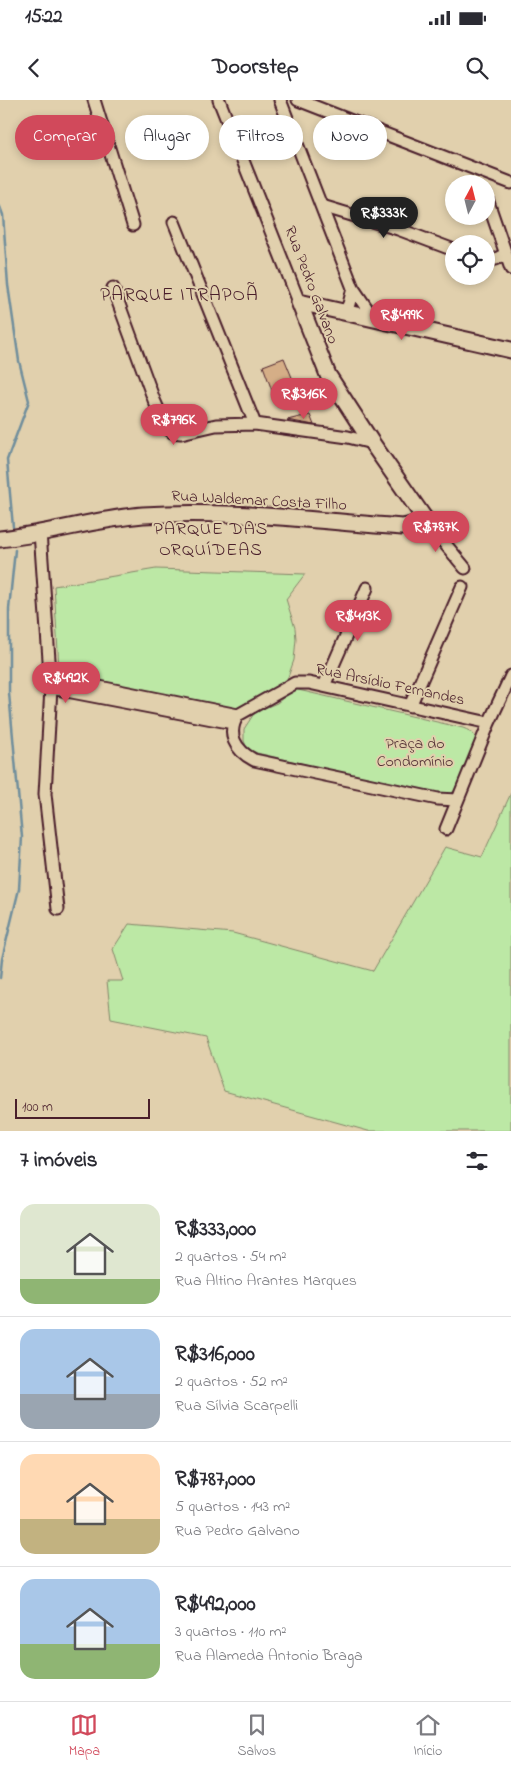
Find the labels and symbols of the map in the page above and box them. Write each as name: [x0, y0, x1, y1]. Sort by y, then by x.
north arrow: [445, 175, 495, 225]
pin: R$333K: [343, 196, 425, 239]
street label: Rua Pedro Galvano: [277, 222, 345, 348]
district label: PARQUE ITRAPOÃ: [100, 282, 258, 309]
pin: R$499K: [361, 298, 443, 341]
pin: R$316K: [263, 378, 345, 420]
pin: R$796K: [133, 404, 215, 446]
street label: Rua Waldemar Costa Filho: [171, 484, 347, 518]
pin: R$787K: [395, 510, 477, 553]
district label: PARQUE DAS ORQUÍDEAS: [154, 517, 268, 564]
pin: R$413K: [317, 600, 399, 642]
street label: Rua Arsídio Fernandes: [313, 657, 467, 713]
pin: R$492K: [25, 662, 107, 704]
park label: Praça do Condomínio: [377, 732, 453, 774]
scale bar: [15, 1096, 150, 1119]

